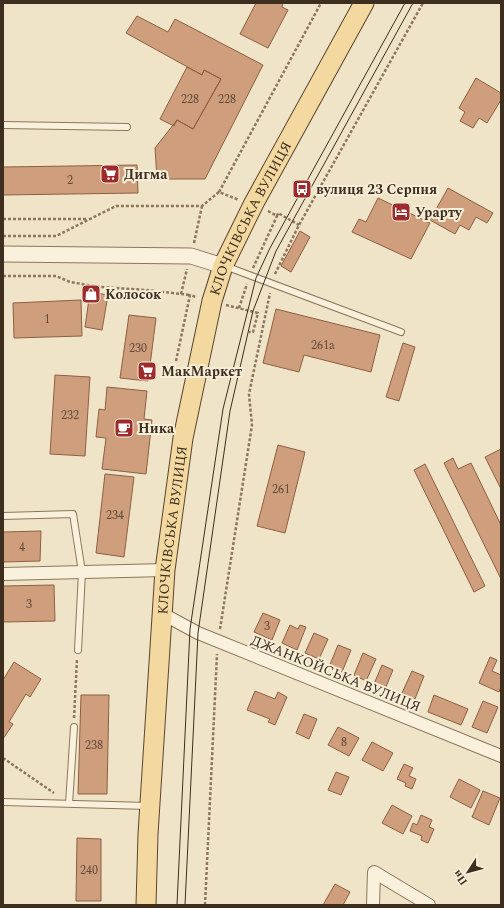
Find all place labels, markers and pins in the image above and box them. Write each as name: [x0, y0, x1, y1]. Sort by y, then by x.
supermarket icon: Дигма: [99, 163, 121, 185]
place label: Дигма: [124, 164, 168, 185]
bus stop icon: вулиця 23 Серпня: [291, 178, 313, 200]
place label: вулиця 23 Серпня: [316, 179, 437, 200]
hotel icon: Урарту: [390, 201, 412, 223]
place label: Урарту: [415, 202, 463, 223]
shop icon: Колосок: [80, 283, 102, 305]
place label: Колосок: [105, 284, 162, 305]
supermarket icon: МакМаркет: [136, 360, 158, 382]
place label: МакМаркет: [161, 361, 242, 382]
cafe icon: Ника: [113, 417, 135, 439]
place label: Ника: [138, 418, 175, 439]

